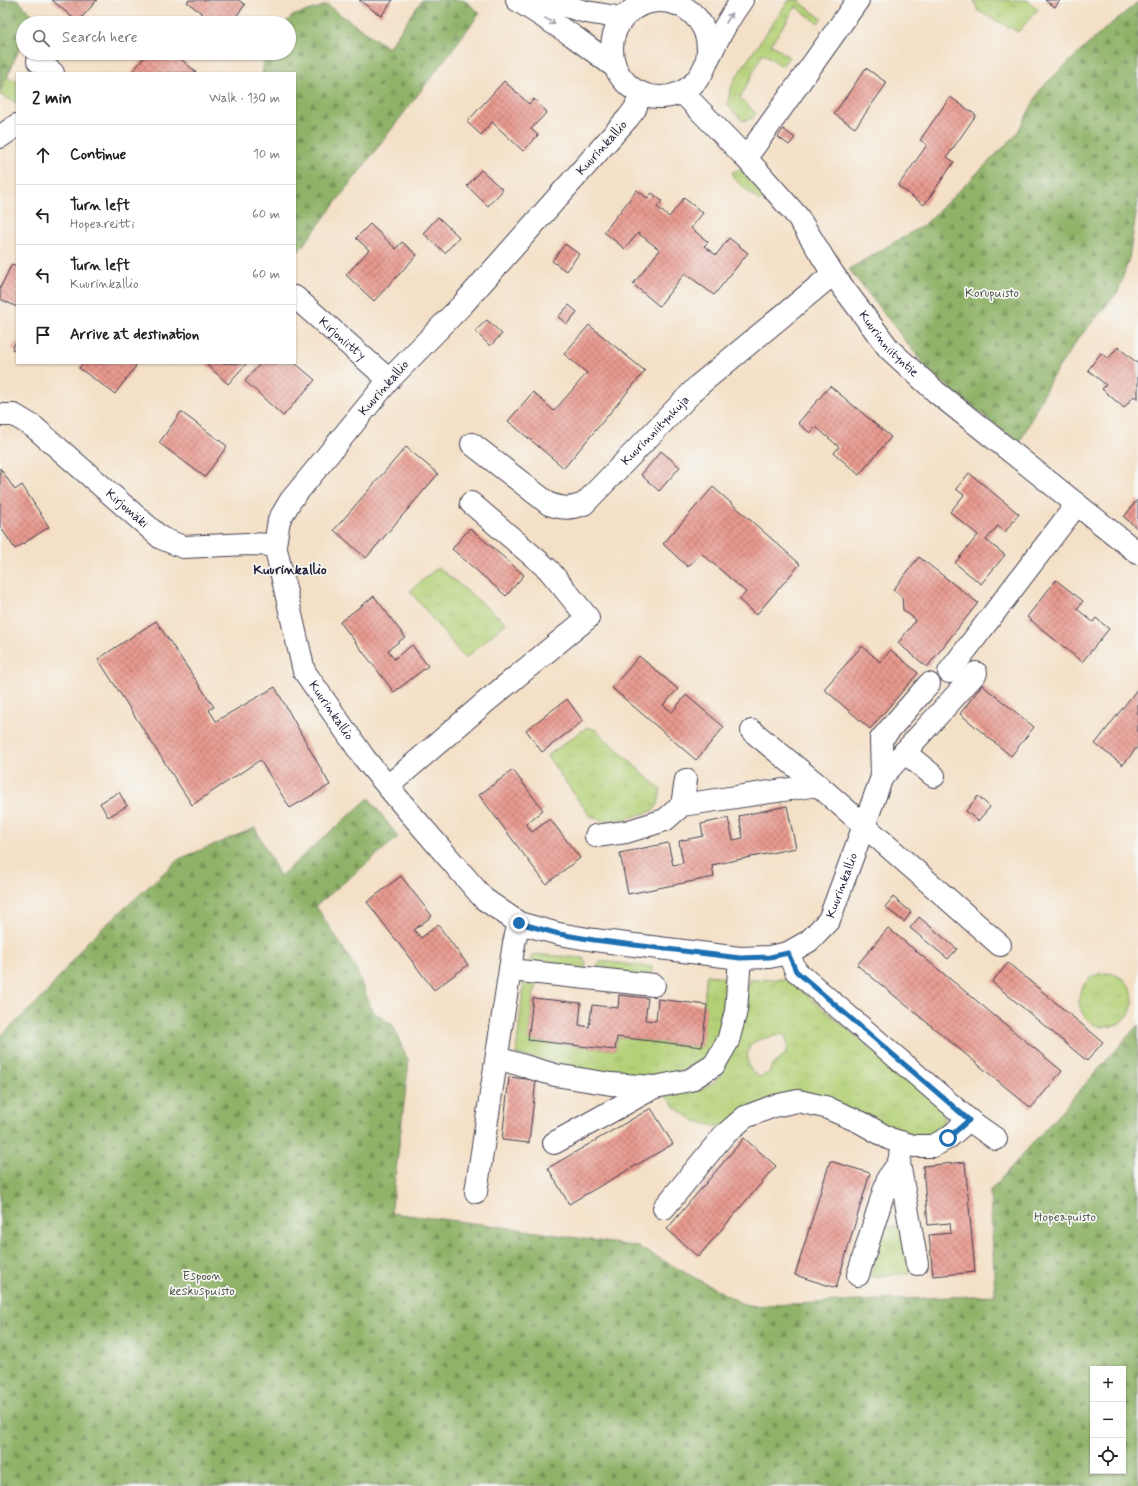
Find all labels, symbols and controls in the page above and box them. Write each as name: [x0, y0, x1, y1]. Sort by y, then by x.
one-way arrow: [725, 13, 733, 24]
search box: [16, 16, 296, 60]
one-way arrow: [544, 18, 556, 26]
icon: search: [30, 27, 52, 49]
text: Search here: [62, 28, 138, 48]
text: 2 min: [32, 87, 72, 109]
text: Walk · 130 m: [209, 90, 280, 107]
street label: Kuurinkallio: [573, 117, 632, 179]
icon: ahead: [32, 144, 54, 166]
text: Continue: [70, 145, 126, 165]
text: 10 m: [253, 146, 280, 163]
text: Turn left: [70, 196, 130, 216]
icon: left: [32, 204, 54, 226]
text: 60 m: [252, 206, 280, 223]
text: Hopeareitti: [70, 216, 134, 233]
text: Turn left: [70, 256, 130, 276]
icon: left: [32, 264, 54, 286]
text: 60 m: [252, 266, 280, 283]
text: Kuurinkallio: [70, 276, 138, 293]
park label: Korupuisto: [965, 285, 1020, 302]
street label: Kuurinniityntie: [855, 307, 922, 381]
street label: Kirjoniitty: [315, 313, 369, 364]
icon: arrive: [32, 324, 54, 346]
text: Arrive at destination: [70, 325, 199, 345]
street label: Kuurinkallio: [355, 356, 413, 419]
street label: Kuurinniitynkuja: [617, 392, 693, 469]
street label: Kirjomäki: [102, 485, 152, 532]
district label: Kuurinkallio: [253, 561, 327, 579]
street label: Kuurinkallio: [305, 677, 358, 744]
street label: Kuurinkallio: [822, 850, 862, 920]
route end: [510, 914, 528, 932]
route start: [939, 1129, 957, 1147]
park label: Hopeapuisto: [1034, 1209, 1096, 1226]
park label: Espoon keskuspuisto: [169, 1268, 235, 1300]
map controls: [1090, 1366, 1126, 1474]
button: +: [1090, 1366, 1126, 1402]
button: −: [1090, 1402, 1126, 1438]
button: locate: [1090, 1438, 1126, 1474]

